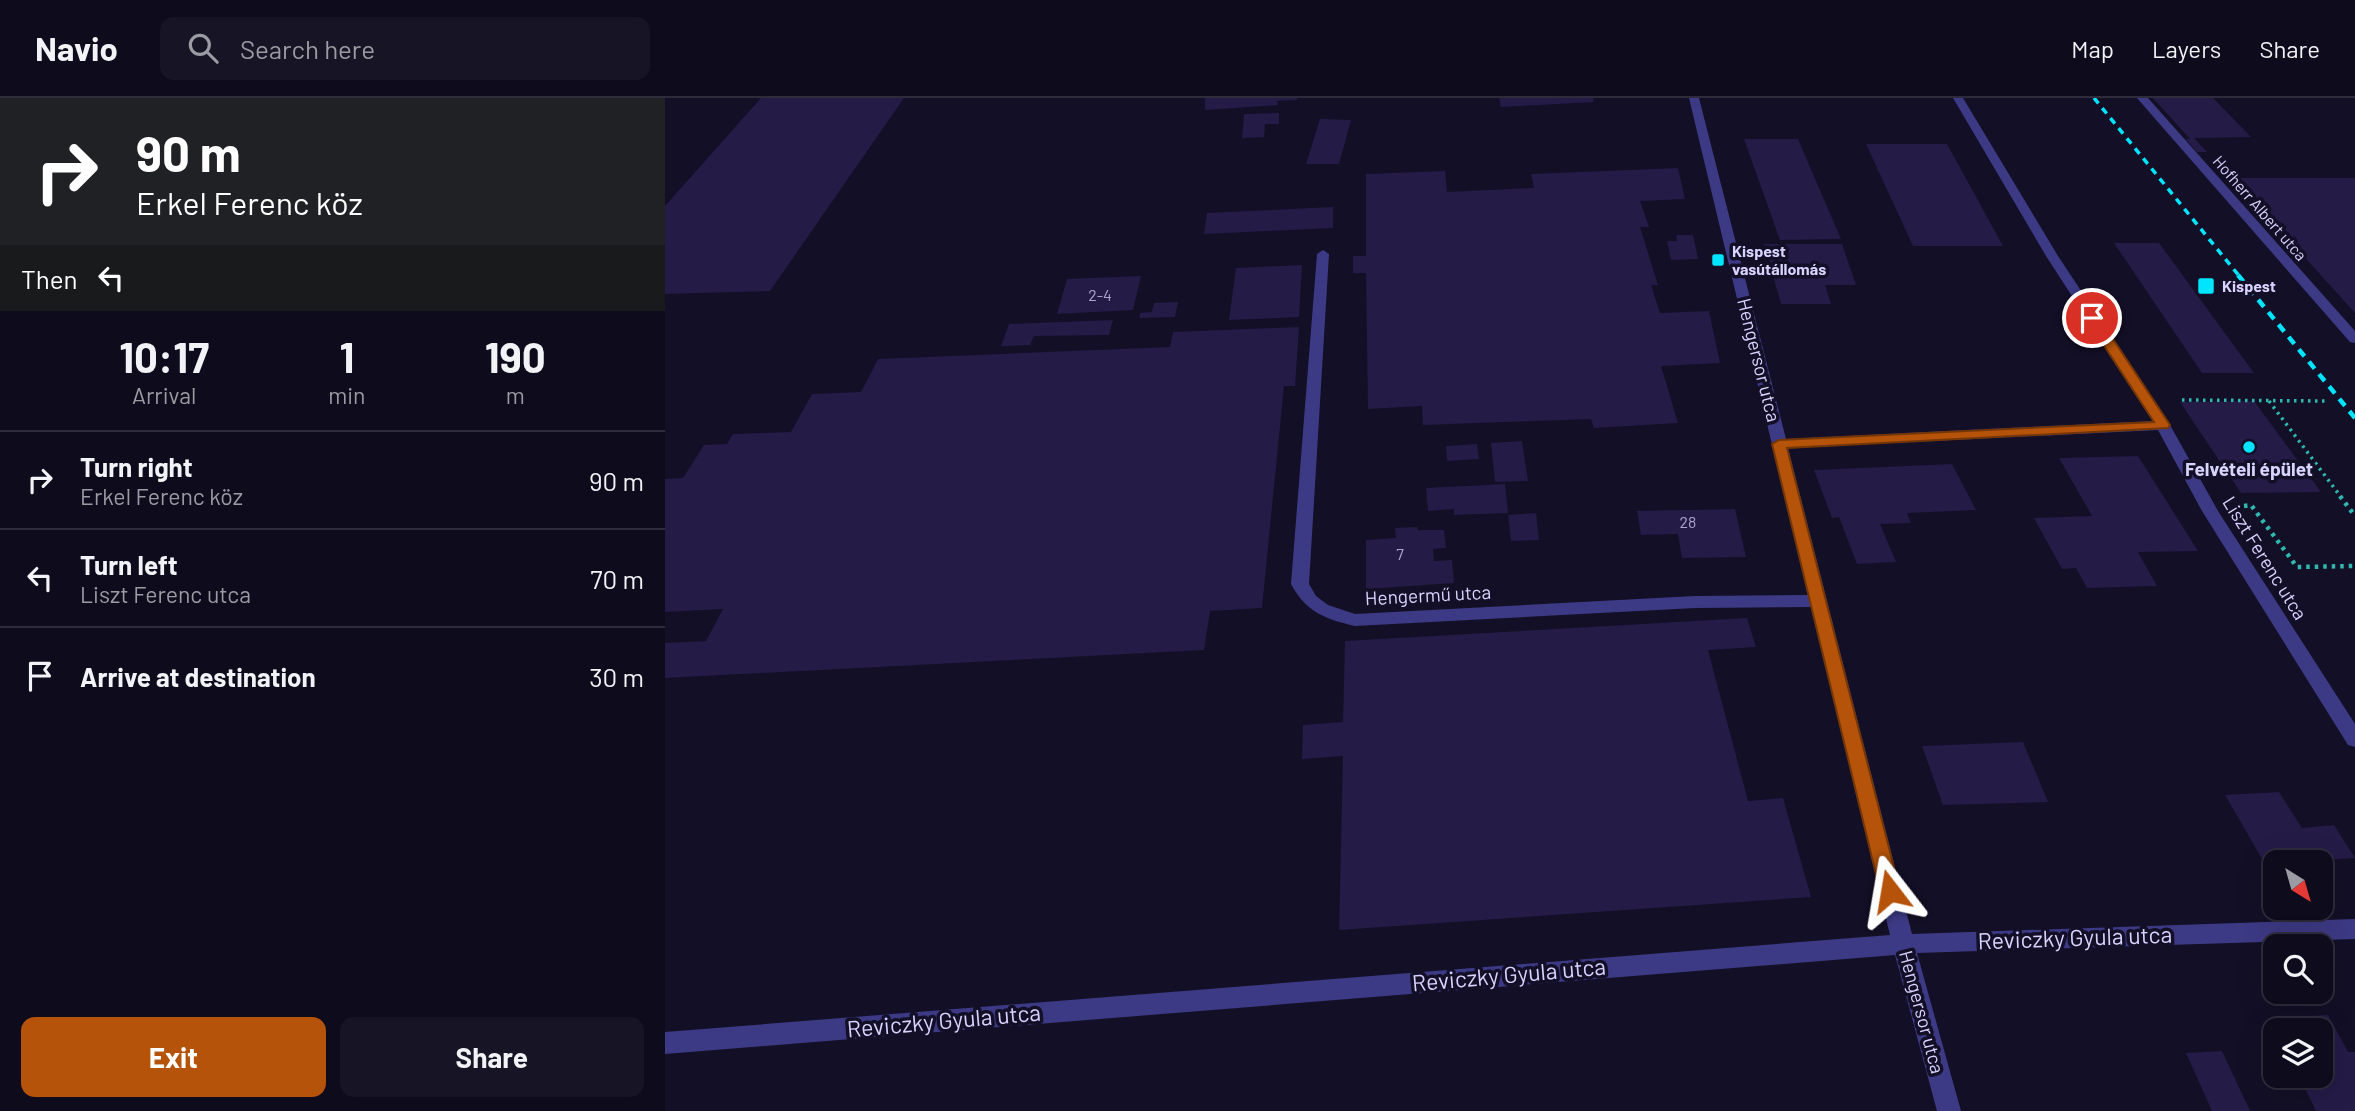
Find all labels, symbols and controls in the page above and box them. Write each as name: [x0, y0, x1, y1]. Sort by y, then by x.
search box: [160, 17, 650, 80]
text: Navio: [35, 28, 118, 68]
icon: search: [184, 29, 222, 67]
text: Search here: [240, 33, 375, 64]
text: Map: [2071, 34, 2114, 63]
text: Layers: [2152, 34, 2221, 63]
text: Share: [2259, 34, 2320, 63]
text: 90 m: [136, 123, 241, 182]
icon: right: [21, 126, 112, 217]
street label: Hofherr Albert utca: [2210, 151, 2311, 264]
text: Erkel Ferenc köz: [136, 183, 363, 221]
place label: Kispest vasútállomás: [1732, 241, 1826, 278]
marker: Kispest vasútállomás: [1710, 252, 1726, 268]
icon: left: [92, 259, 130, 297]
text: Then: [21, 263, 78, 294]
marker: Kispest: [2196, 276, 2216, 296]
place label: Kispest: [2222, 276, 2276, 295]
house number: 2-4: [1088, 285, 1112, 304]
pin: [2062, 288, 2122, 348]
street label: Hengersor utca: [1733, 296, 1786, 424]
icon: arrive: [2073, 299, 2111, 337]
text: 10:17: [119, 331, 209, 381]
text: 1: [339, 331, 354, 381]
text: 190: [485, 331, 546, 381]
text: Arrival: [132, 381, 196, 409]
text: min: [328, 381, 365, 409]
text: m: [506, 381, 525, 409]
marker: Felvételi épület: [2241, 439, 2257, 455]
text: Turn right: [80, 451, 193, 482]
place label: Felvételi épület: [2185, 457, 2313, 480]
icon: right: [21, 461, 59, 499]
text: 90 m: [589, 465, 644, 496]
text: Erkel Ferenc köz: [80, 482, 243, 510]
street label: Liszt Ferenc utca: [2218, 492, 2313, 624]
house number: 28: [1680, 512, 1696, 531]
house number: 7: [1396, 544, 1404, 563]
text: Turn left: [80, 549, 178, 580]
icon: left: [21, 559, 59, 597]
text: 70 m: [590, 563, 644, 594]
text: Liszt Ferenc utca: [80, 580, 251, 608]
street label: Hengermű utca: [1364, 580, 1492, 609]
icon: arrive: [21, 657, 59, 695]
text: Arrive at destination: [80, 661, 316, 692]
text: 30 m: [589, 661, 644, 692]
north arrow: [2263, 850, 2333, 920]
map controls: [2263, 850, 2333, 1088]
position arrow: [1853, 854, 1927, 928]
street label: Reviczky Gyula utca: [1977, 920, 2173, 954]
button: search: [2263, 934, 2333, 1004]
street label: Hengersor utca: [1895, 948, 1950, 1076]
street label: Reviczky Gyula utca: [1411, 952, 1607, 996]
street label: Reviczky Gyula utca: [846, 998, 1042, 1042]
button: Exit: [21, 1017, 326, 1097]
button: Share: [340, 1017, 644, 1097]
button: layers: [2263, 1018, 2333, 1088]

